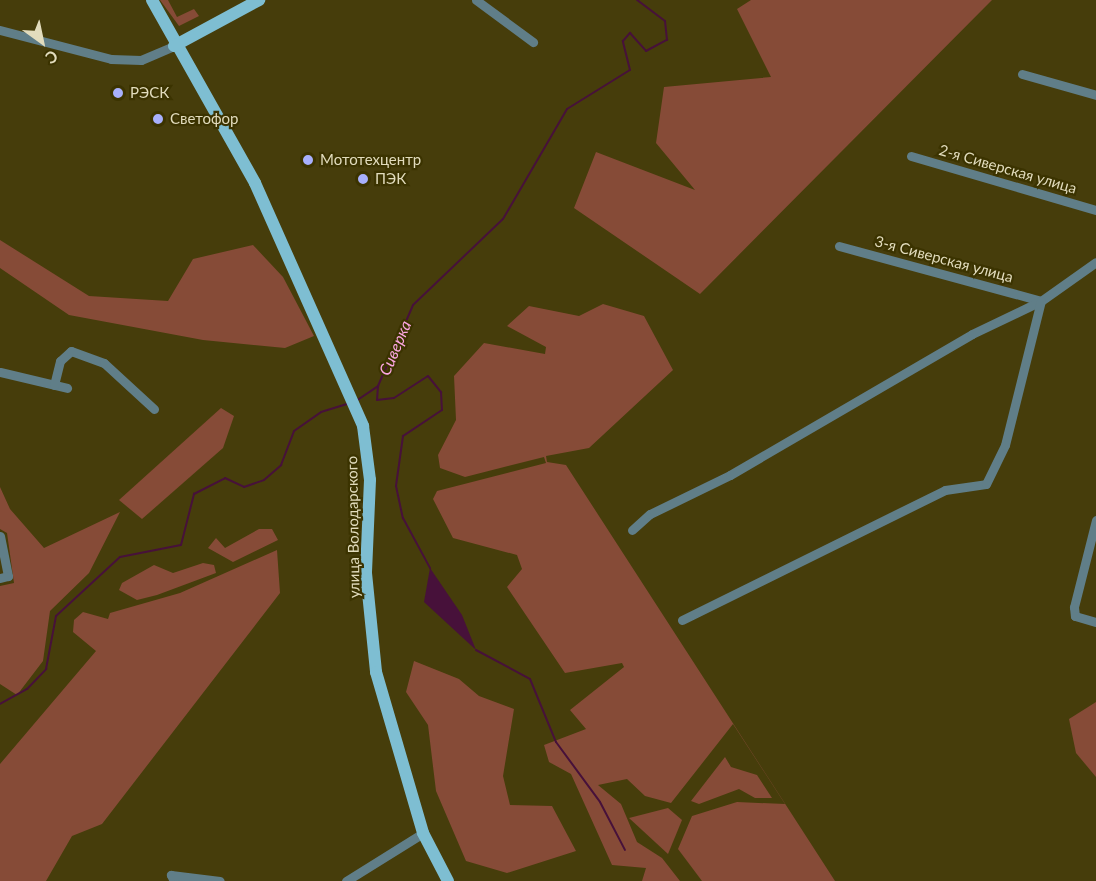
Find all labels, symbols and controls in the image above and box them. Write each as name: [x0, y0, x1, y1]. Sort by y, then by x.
north arrow: [12, 12, 72, 72]
text: С: [42, 47, 62, 68]
place label: РЭСК: [130, 84, 169, 102]
marker: РЭСК: [111, 86, 125, 100]
place label: Светофор: [170, 110, 238, 128]
marker: Светофор: [151, 112, 165, 126]
street label: 2-я Сиверская улица: [937, 141, 1079, 197]
place label: Мототехцентр: [320, 151, 421, 169]
marker: Мототехцентр: [301, 153, 315, 167]
place label: ПЭК: [375, 170, 406, 188]
marker: ПЭК: [356, 172, 370, 186]
street label: 3-я Сиверская улица: [873, 232, 1015, 286]
water label: Сиверка: [375, 318, 415, 378]
street label: улица Володарского: [343, 456, 363, 598]

